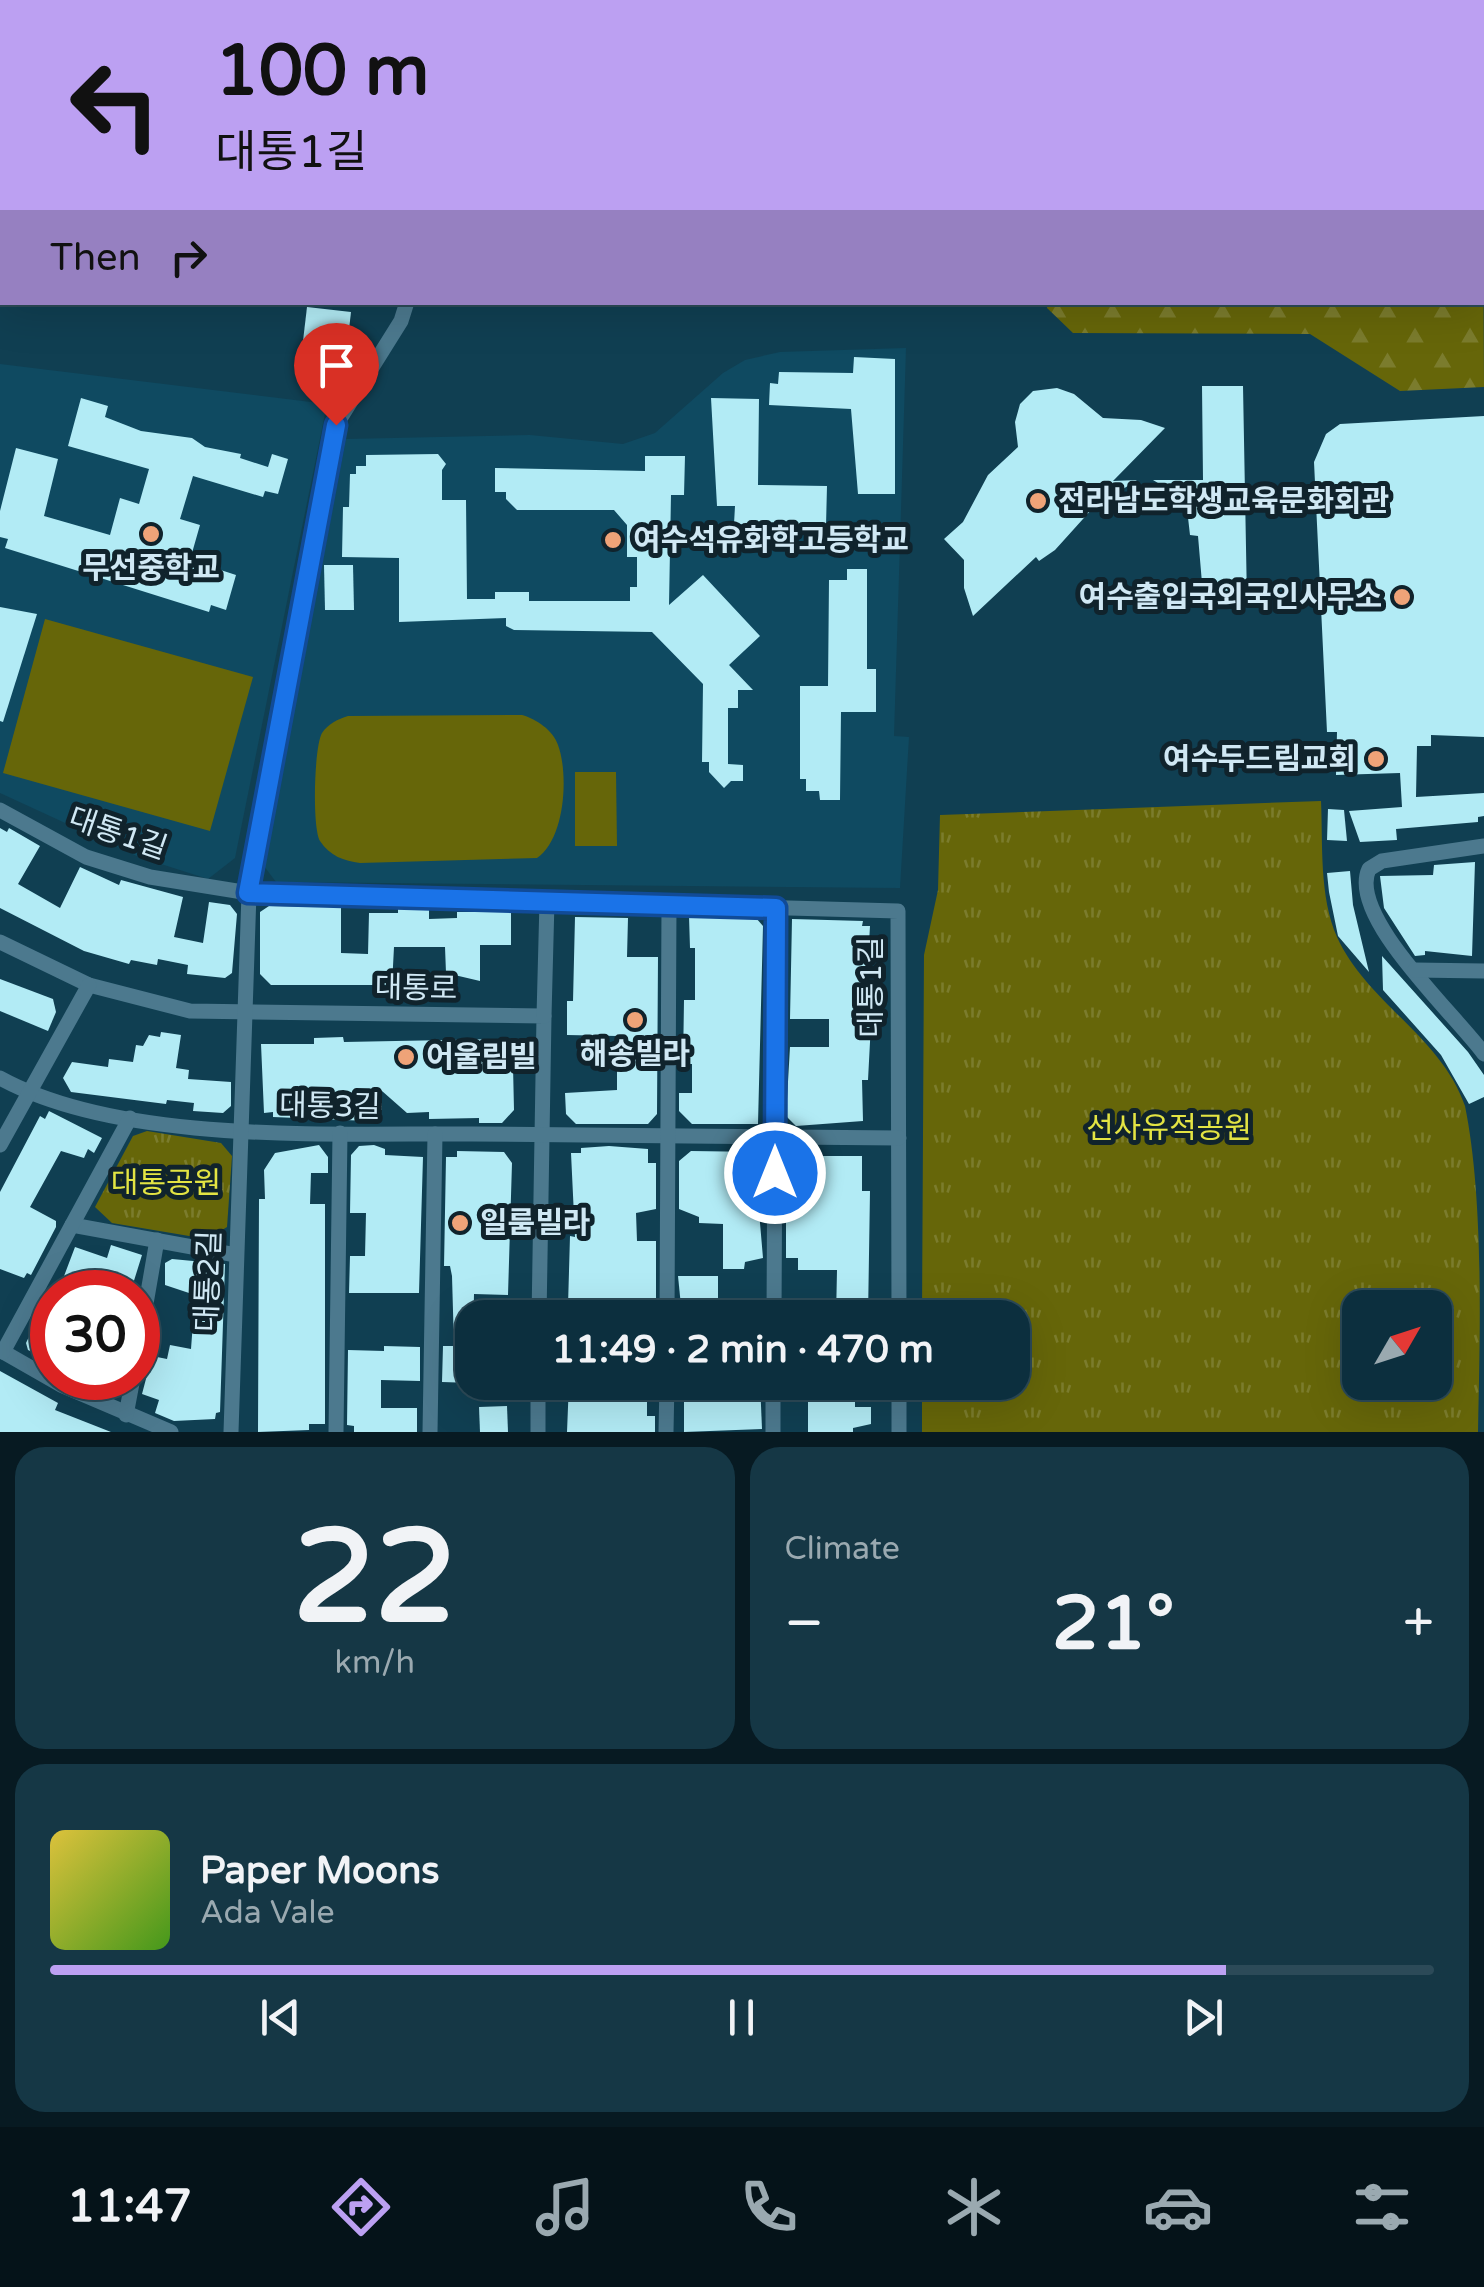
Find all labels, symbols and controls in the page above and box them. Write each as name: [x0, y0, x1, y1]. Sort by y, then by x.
text: 100 m: [215, 30, 429, 114]
icon: left: [50, 40, 180, 170]
text: 대통1길: [215, 126, 367, 180]
icon: right: [161, 230, 216, 285]
text: Then: [50, 235, 141, 281]
pin: [294, 323, 379, 426]
icon: arrive: [309, 338, 364, 393]
place label: 전라남도학생교육문화회관: [1058, 483, 1389, 520]
marker: 전라남도학생교육문화회관: [1027, 490, 1049, 512]
place label: 여수석유화학고등학교: [633, 522, 909, 559]
marker: 무선중학교: [140, 523, 162, 545]
marker: 여수석유화학고등학교: [602, 529, 624, 551]
place label: 무선중학교: [82, 550, 220, 587]
place label: 여수출입국외국인사무소: [1078, 579, 1382, 616]
marker: 여수출입국외국인사무소: [1391, 586, 1413, 608]
place label: 여수두드림교회: [1163, 741, 1356, 778]
marker: 여수두드림교회: [1365, 748, 1387, 770]
street label: 대통1길: [64, 799, 172, 868]
street label: 대통1길: [853, 936, 890, 1038]
street label: 대통로: [374, 969, 458, 1008]
marker: 해송빌라: [624, 1009, 646, 1031]
place label: 해송빌라: [580, 1036, 690, 1073]
place label: 어울림빌: [426, 1039, 536, 1076]
marker: 어울림빌: [395, 1046, 417, 1068]
street label: 대통3길: [279, 1087, 381, 1126]
park label: 선사유적공원: [1086, 1110, 1252, 1147]
position arrow: [723, 1121, 827, 1225]
park label: 대통공원: [111, 1165, 221, 1202]
place label: 일룸빌라: [480, 1205, 590, 1242]
marker: 일룸빌라: [449, 1212, 471, 1234]
street label: 대통2길: [188, 1230, 229, 1332]
speed limit sign: 30: [30, 1270, 160, 1400]
north arrow: [1342, 1290, 1452, 1400]
map controls: [1342, 1290, 1452, 1400]
text: 11:49 · 2 min · 470 m: [551, 1327, 934, 1373]
text: 22: [293, 1501, 456, 1657]
text: Climate: [785, 1530, 900, 1568]
text: 21°: [1052, 1579, 1175, 1669]
text: −: [785, 1591, 824, 1657]
text: +: [1403, 1591, 1434, 1657]
text: km/h: [335, 1644, 415, 1682]
text: Paper Moons: [200, 1848, 440, 1894]
text: Ada Vale: [200, 1894, 335, 1932]
icon: previous: [253, 1990, 308, 2045]
icon: pause: [714, 1990, 769, 2045]
icon: next: [1176, 1990, 1231, 2045]
icon: directions: [326, 2172, 396, 2242]
icon: music: [530, 2172, 600, 2242]
icon: phone: [734, 2172, 804, 2242]
icon: climate: [939, 2172, 1009, 2242]
icon: car: [1143, 2172, 1213, 2242]
icon: filters: [1347, 2172, 1417, 2242]
text: 11:47: [67, 2180, 192, 2234]

